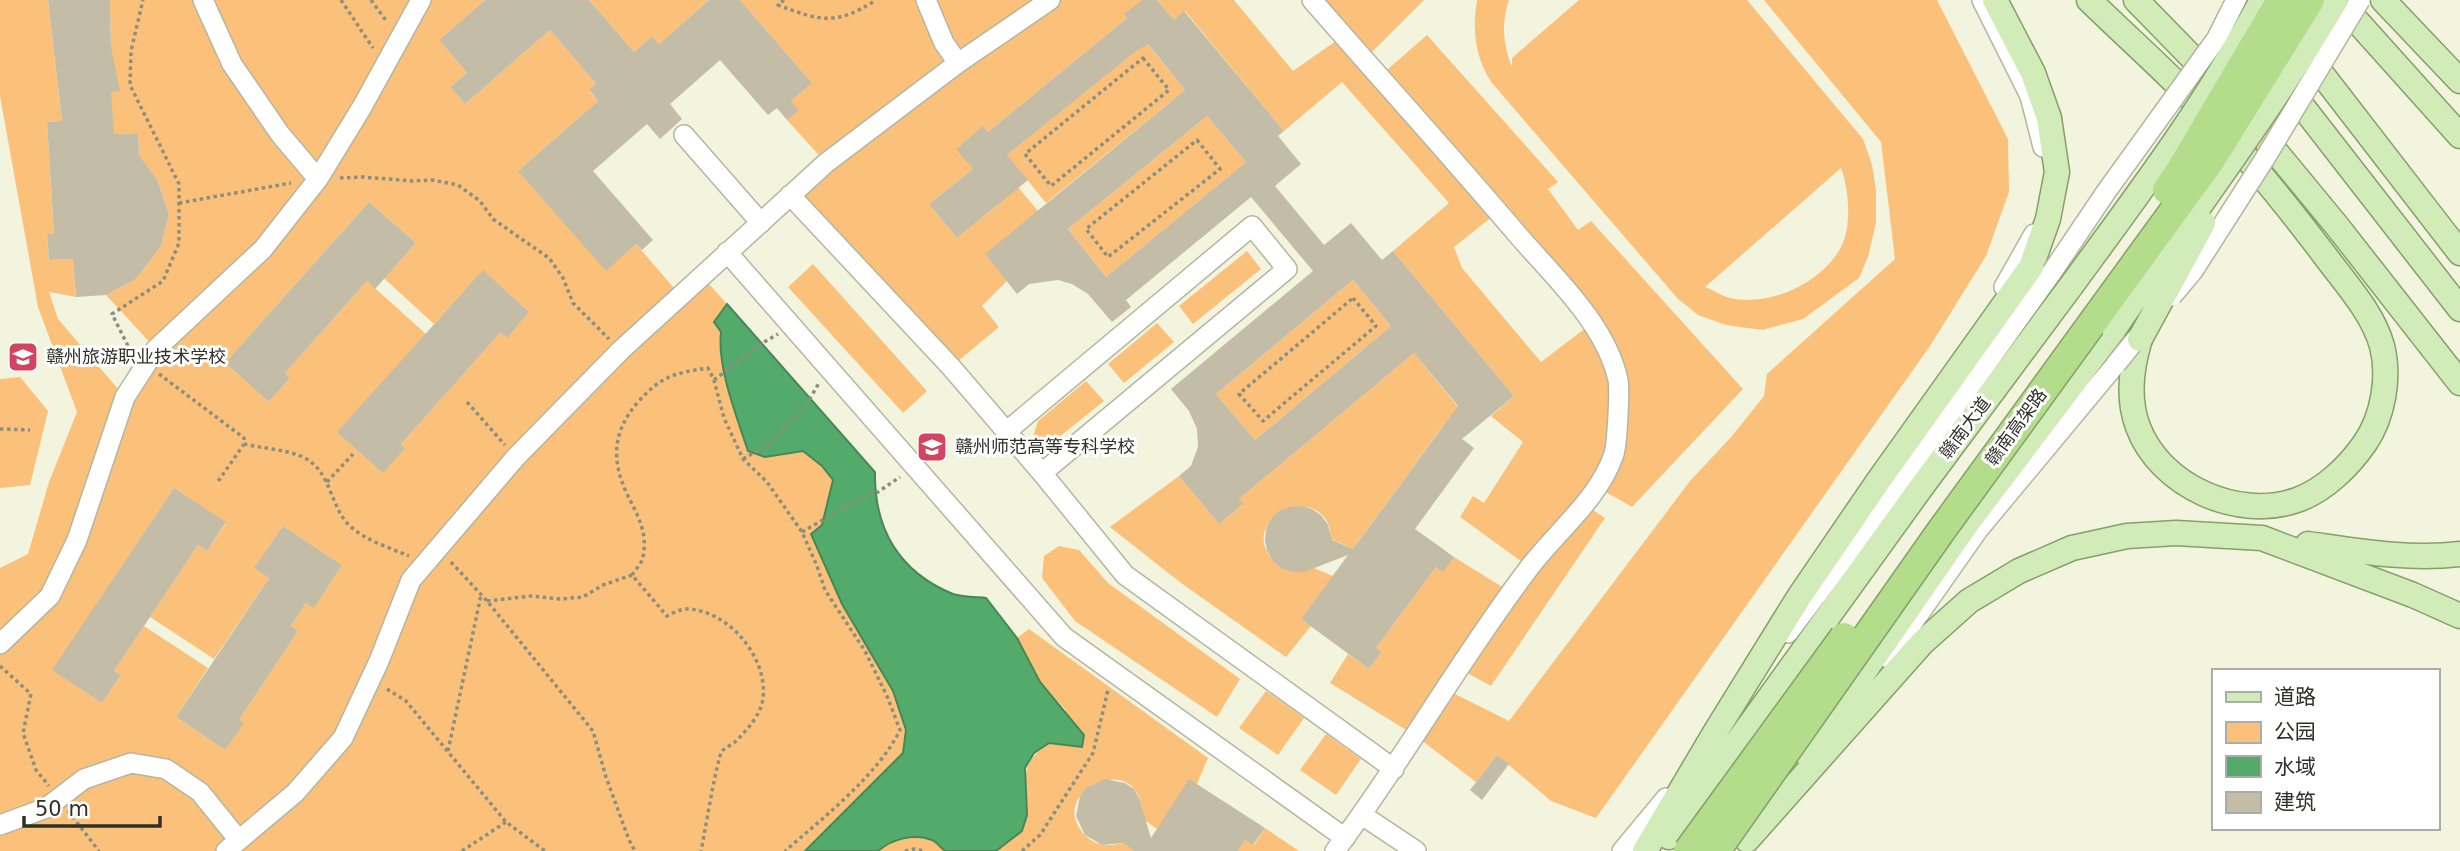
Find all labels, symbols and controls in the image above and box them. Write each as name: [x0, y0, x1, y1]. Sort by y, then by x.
school or university icon: 赣州旅游职业技术学校: [6, 340, 40, 374]
place label: 赣州旅游职业技术学校: [46, 346, 226, 367]
street label: 赣南高架路: [1981, 384, 2051, 469]
street label: 赣南大道: [1935, 393, 1995, 463]
school or university icon: 赣州师范高等专科学校: [915, 430, 949, 464]
place label: 赣州师范高等专科学校: [955, 436, 1135, 457]
legend: [2212, 669, 2439, 830]
text: 道路: [2274, 685, 2316, 709]
text: 公园: [2274, 720, 2316, 744]
text: 水域: [2274, 755, 2316, 779]
scale bar: [24, 784, 161, 828]
text: 建筑: [2274, 790, 2316, 814]
text: 50 m: [35, 797, 89, 821]

